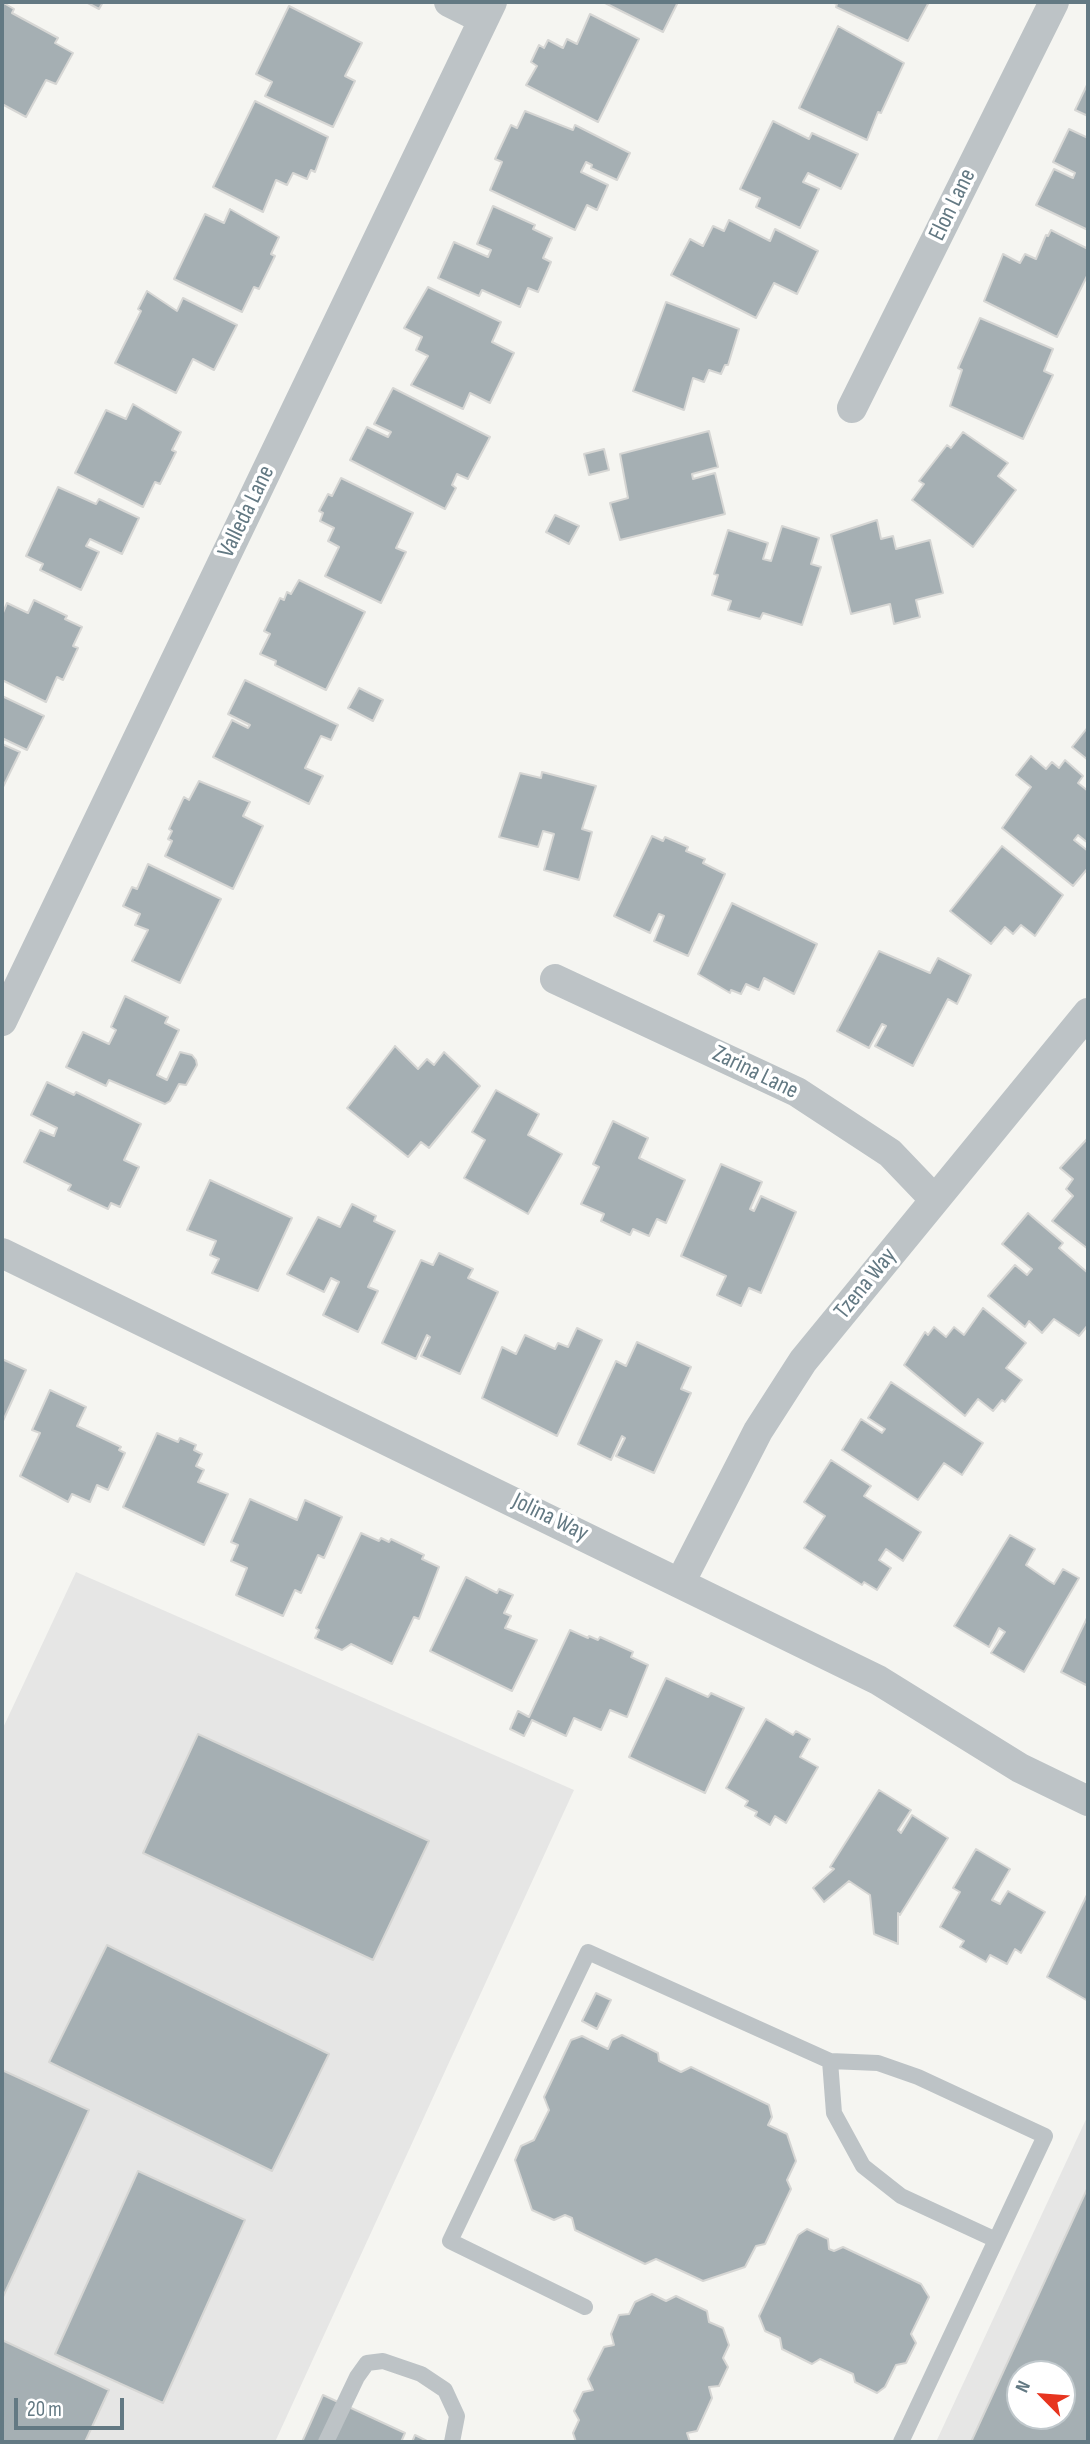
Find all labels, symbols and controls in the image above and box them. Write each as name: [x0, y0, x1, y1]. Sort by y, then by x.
street label: Elon Lane: [923, 164, 983, 246]
street label: Valleda Lane: [212, 461, 282, 563]
street label: Zarina Lane: [708, 1040, 802, 1106]
street label: Tzena Way: [829, 1243, 903, 1325]
street label: Jolina Way: [507, 1487, 593, 1549]
north arrow: [1006, 2360, 1076, 2430]
text: N: [1011, 2377, 1036, 2396]
scale bar: [18, 2384, 128, 2428]
text: 20 m: [27, 2397, 62, 2422]

